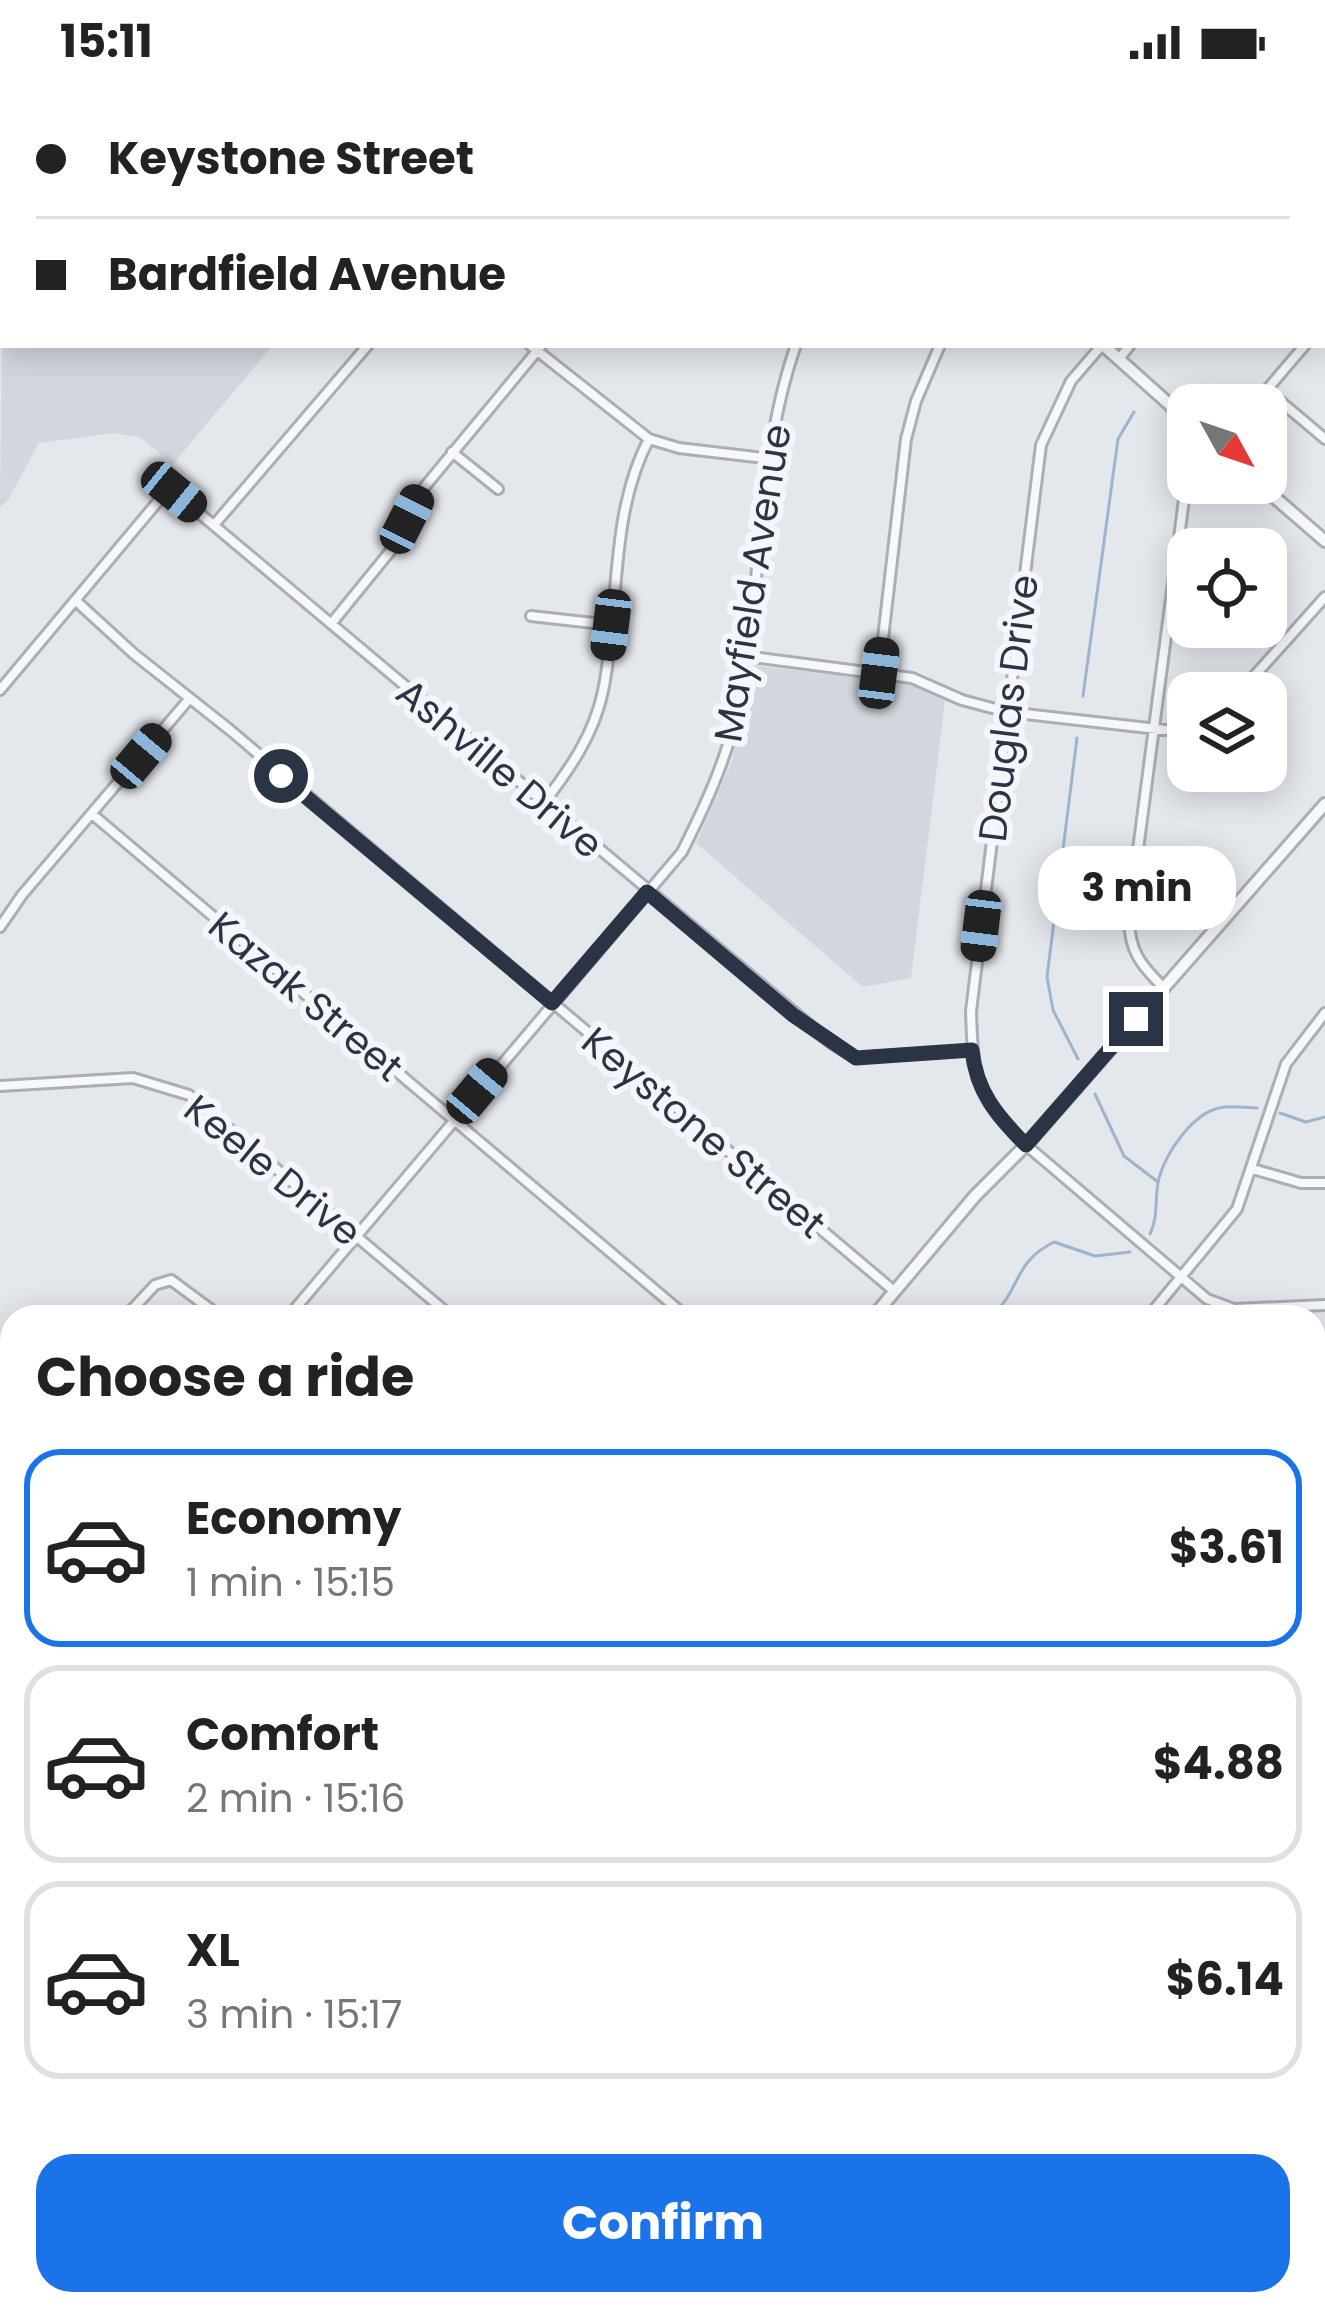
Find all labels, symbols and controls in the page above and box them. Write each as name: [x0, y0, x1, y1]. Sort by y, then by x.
text: 15:11: [60, 10, 153, 73]
text: Keystone Street: [108, 127, 474, 190]
text: Bardfield Avenue: [108, 243, 506, 306]
north arrow: [1167, 384, 1287, 504]
map controls: [1167, 384, 1287, 792]
street label: Mayfield Avenue: [700, 420, 805, 746]
car: [135, 455, 213, 529]
car: [375, 479, 439, 559]
button: locate: [1167, 528, 1287, 648]
street label: Douglas Drive: [965, 572, 1052, 845]
car: [589, 587, 633, 663]
car: [857, 635, 901, 711]
street label: Ashville Drive: [384, 665, 615, 871]
button: layers: [1167, 672, 1287, 792]
car: [104, 717, 178, 795]
route start: [254, 749, 308, 803]
callout: 3 min: [1037, 845, 1235, 929]
text: 3 min: [1082, 860, 1192, 915]
car: [959, 888, 1003, 964]
street label: Kazak Street: [197, 899, 415, 1094]
route end: [1109, 992, 1163, 1046]
street label: Keystone Street: [570, 1014, 837, 1251]
car: [440, 1052, 514, 1130]
street label: Keele Drive: [172, 1082, 373, 1259]
text: Choose a ride: [36, 1339, 414, 1415]
text: Economy: [186, 1487, 401, 1550]
icon: car: [42, 1494, 150, 1602]
text: $3.61: [1169, 1516, 1284, 1579]
text: 1 min · 15:15: [186, 1555, 395, 1610]
text: Comfort: [186, 1703, 379, 1766]
icon: car: [42, 1710, 150, 1818]
text: $4.88: [1153, 1732, 1284, 1795]
text: 2 min · 15:16: [186, 1771, 405, 1826]
text: XL: [186, 1919, 240, 1982]
icon: car: [42, 1926, 150, 2034]
text: $6.14: [1166, 1948, 1284, 2011]
text: 3 min · 15:17: [186, 1987, 402, 2042]
button: Confirm: [36, 2154, 1290, 2292]

